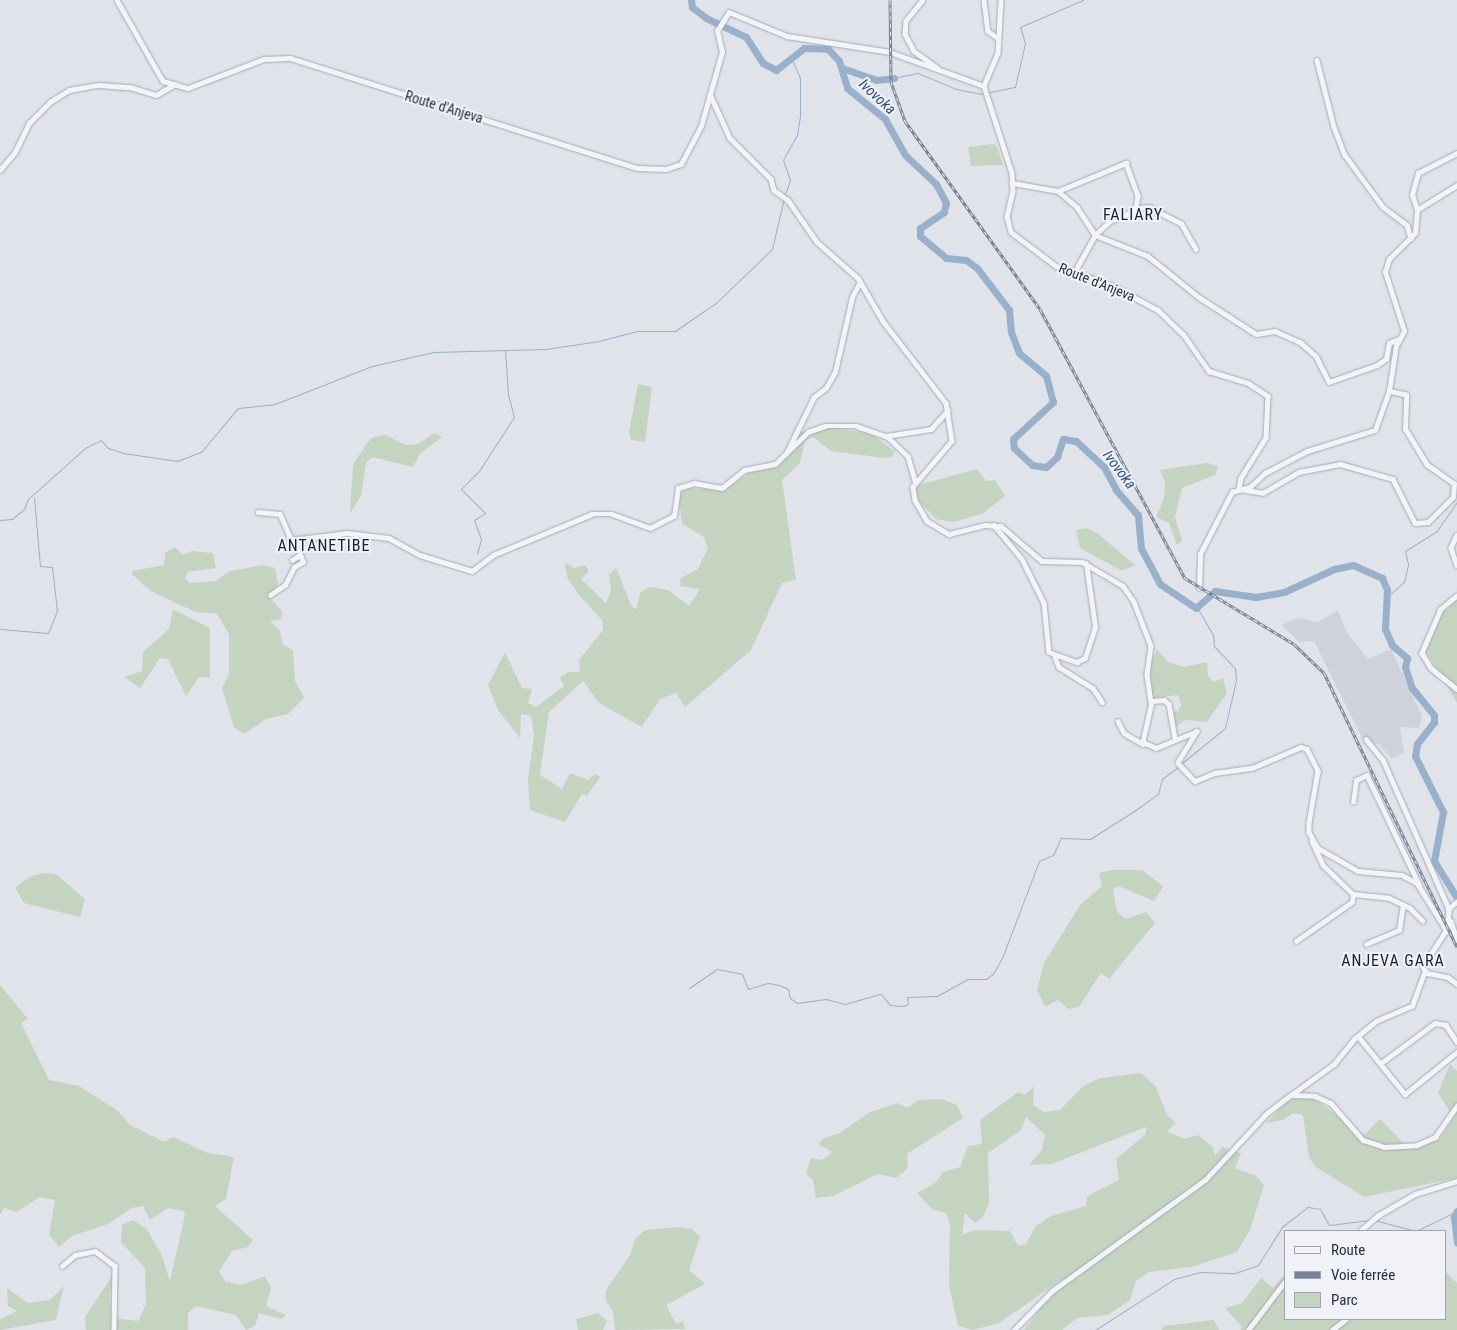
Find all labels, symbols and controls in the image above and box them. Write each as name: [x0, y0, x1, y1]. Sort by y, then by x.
water label: Ivovoka: [855, 75, 899, 119]
street label: Route d'Anjeva: [403, 87, 485, 127]
district label: FALIARY: [1102, 205, 1164, 225]
street label: Route d'Anjeva: [1056, 259, 1138, 305]
water label: Ivovoka: [1099, 447, 1139, 493]
district label: ANTANETIBE: [276, 536, 372, 556]
district label: ANJEVA GARA: [1340, 951, 1446, 971]
legend: [1284, 1230, 1447, 1320]
text: Route: [1331, 1241, 1365, 1259]
text: Voie ferrée: [1331, 1266, 1395, 1284]
text: Parc: [1331, 1291, 1358, 1309]

